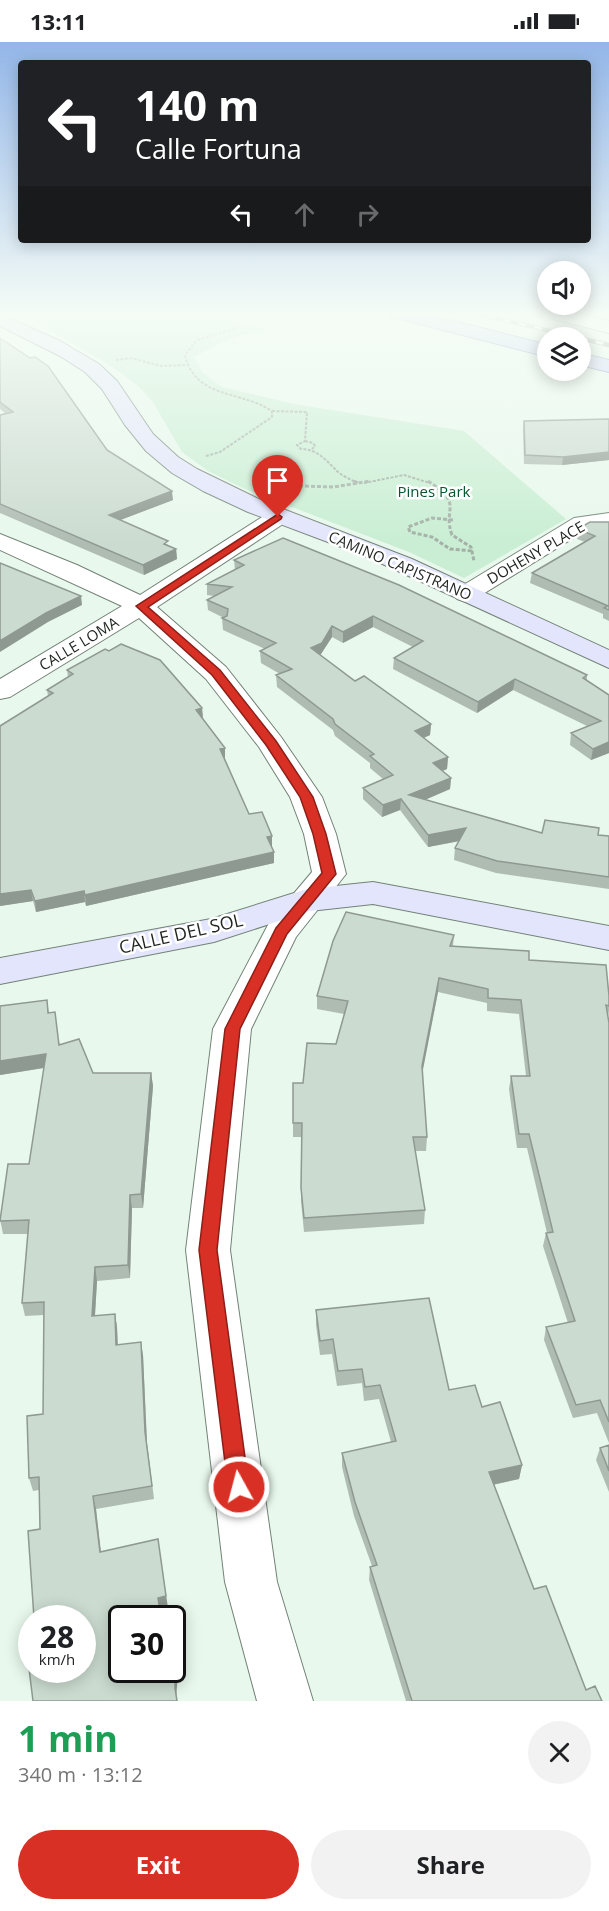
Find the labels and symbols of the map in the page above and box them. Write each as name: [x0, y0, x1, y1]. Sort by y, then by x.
pin: [252, 455, 303, 517]
park label: Pines Park: [398, 481, 471, 501]
street label: DOHENY PLACE: [483, 516, 588, 588]
street label: CAMINO CAPISTRANO: [326, 526, 475, 604]
street label: CALLE LOMA: [35, 611, 122, 675]
street label: CALLE DEL SOL: [116, 907, 245, 959]
position arrow: [207, 1455, 271, 1519]
speed limit sign: 30: [108, 1605, 186, 1683]

